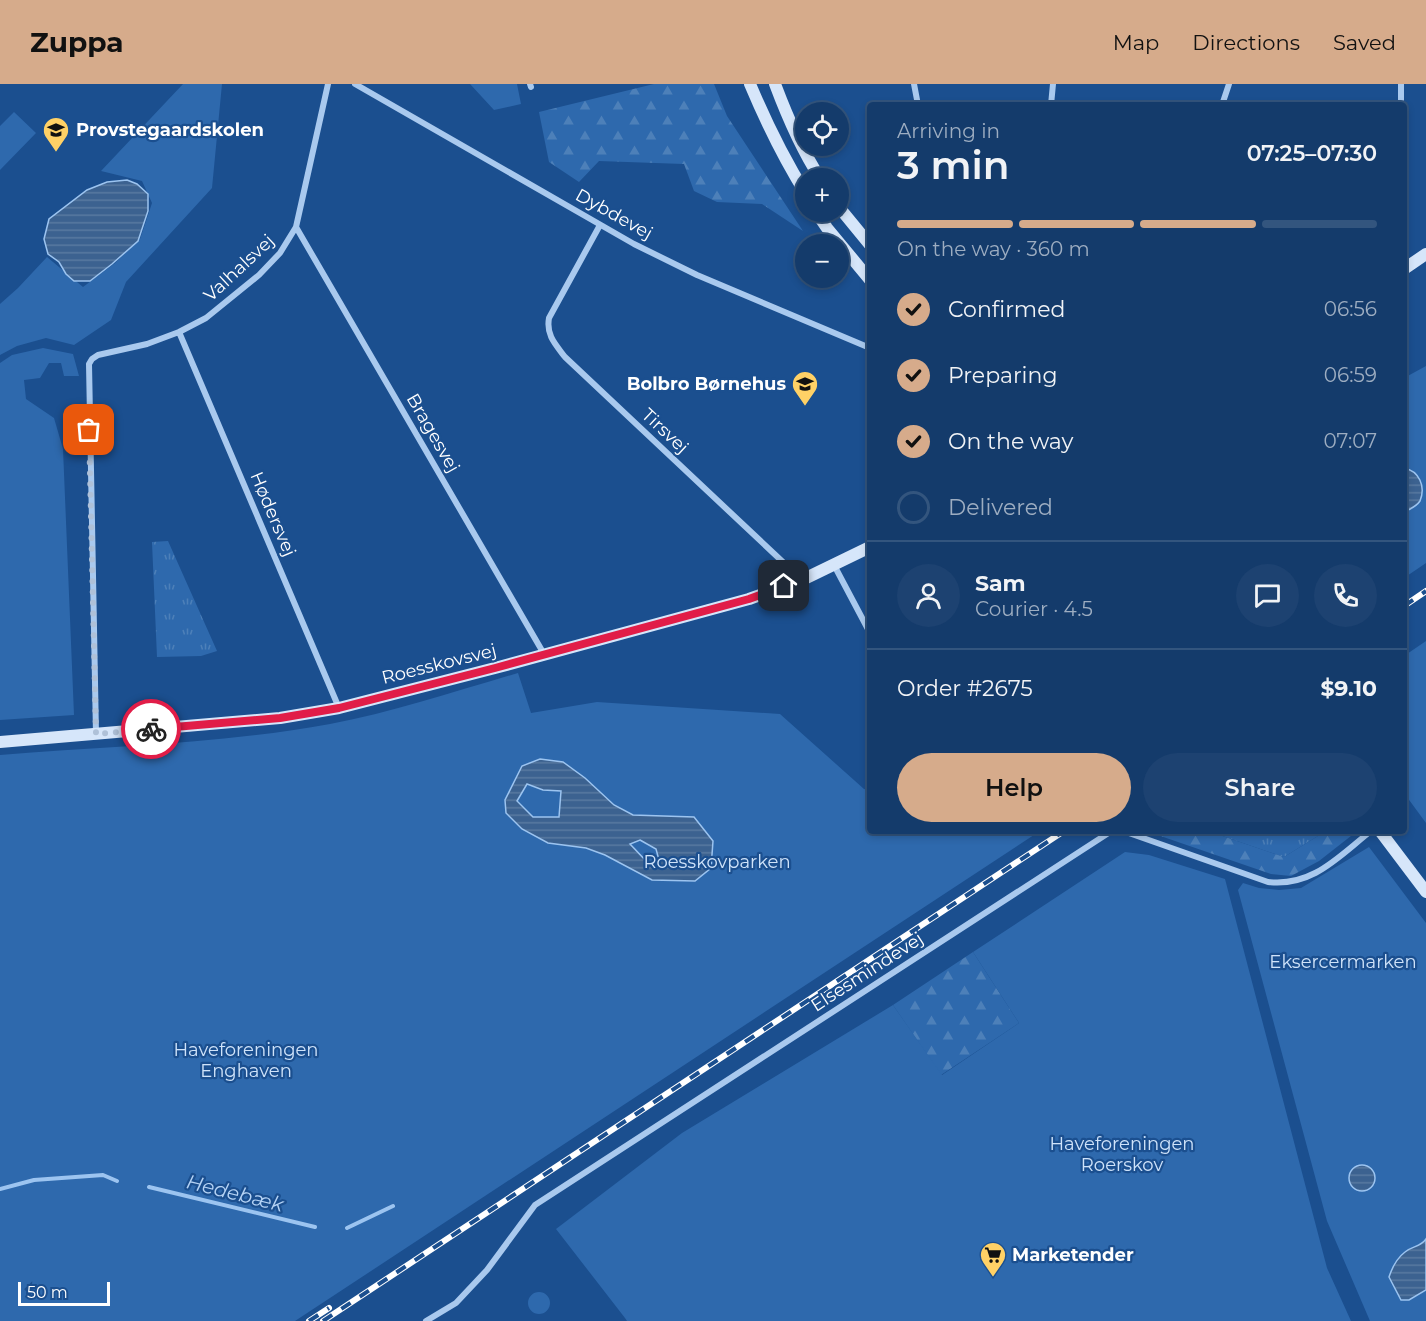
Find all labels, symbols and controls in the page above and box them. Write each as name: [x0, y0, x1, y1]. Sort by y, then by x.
text: Zuppa: [30, 25, 124, 59]
text: Map: [1113, 30, 1159, 55]
text: Directions: [1192, 30, 1300, 55]
text: Saved: [1333, 30, 1396, 55]
map controls: [795, 102, 849, 288]
button: locate: [795, 102, 849, 156]
school or university icon: Provstegaardskolen: [41, 115, 71, 153]
place label: Provstegaardskolen: [76, 119, 264, 141]
text: Arriving in: [897, 119, 1000, 143]
text: 07:25–07:30: [1247, 140, 1377, 167]
text: 3 min: [897, 141, 1010, 189]
button: +: [795, 168, 849, 222]
street label: Dybdevej: [572, 184, 656, 244]
street label: Valhalsvej: [199, 230, 279, 306]
button: −: [795, 234, 849, 288]
text: On the way · 360 m: [897, 237, 1090, 261]
icon: check: [897, 293, 930, 326]
text: Confirmed: [948, 296, 1065, 323]
text: 06:56: [1324, 297, 1377, 321]
icon: check: [897, 359, 930, 392]
text: Preparing: [948, 362, 1057, 389]
text: 06:59: [1324, 363, 1377, 387]
school or university icon: Bolbro Børnehus: [790, 369, 820, 407]
place label: Bolbro Børnehus: [627, 373, 786, 395]
street label: Bragesvej: [402, 390, 464, 476]
pin: [63, 404, 114, 455]
street label: Tirsvej: [637, 404, 693, 458]
icon: bag: [72, 413, 105, 446]
icon: check: [897, 425, 930, 458]
text: On the way: [948, 428, 1073, 455]
text: 07:07: [1323, 429, 1377, 453]
street label: Hødersvej: [245, 468, 301, 560]
text: Delivered: [948, 494, 1053, 521]
pin: [758, 560, 809, 611]
button: person: [897, 564, 960, 627]
button: chat: [1236, 564, 1299, 627]
button: phone: [1314, 564, 1377, 627]
icon: home: [767, 569, 800, 602]
text: Sam: [975, 570, 1026, 597]
text: Courier · 4.5: [975, 597, 1093, 621]
street label: Roesskovsvej: [379, 639, 499, 689]
text: Order #2675: [897, 675, 1033, 702]
text: $9.10: [1320, 675, 1377, 702]
courier: [121, 699, 181, 759]
icon: bike: [135, 713, 168, 746]
button: Help: [897, 753, 1131, 822]
button: Share: [1143, 753, 1377, 822]
park label: Roesskovparken: [643, 851, 791, 873]
street label: Elsesmindevej: [807, 928, 927, 1016]
park label: Eksercermarken: [1269, 951, 1417, 973]
park label: Haveforeningen Enghaven: [173, 1039, 319, 1082]
park label: Haveforeningen Roerskov: [1049, 1133, 1195, 1176]
water label: Hedebæk: [184, 1169, 287, 1217]
supermarket icon: Marketender: [978, 1240, 1008, 1278]
place label: Marketender: [1012, 1244, 1134, 1266]
scale bar: [18, 1279, 110, 1306]
text: 50 m: [27, 1283, 68, 1302]

